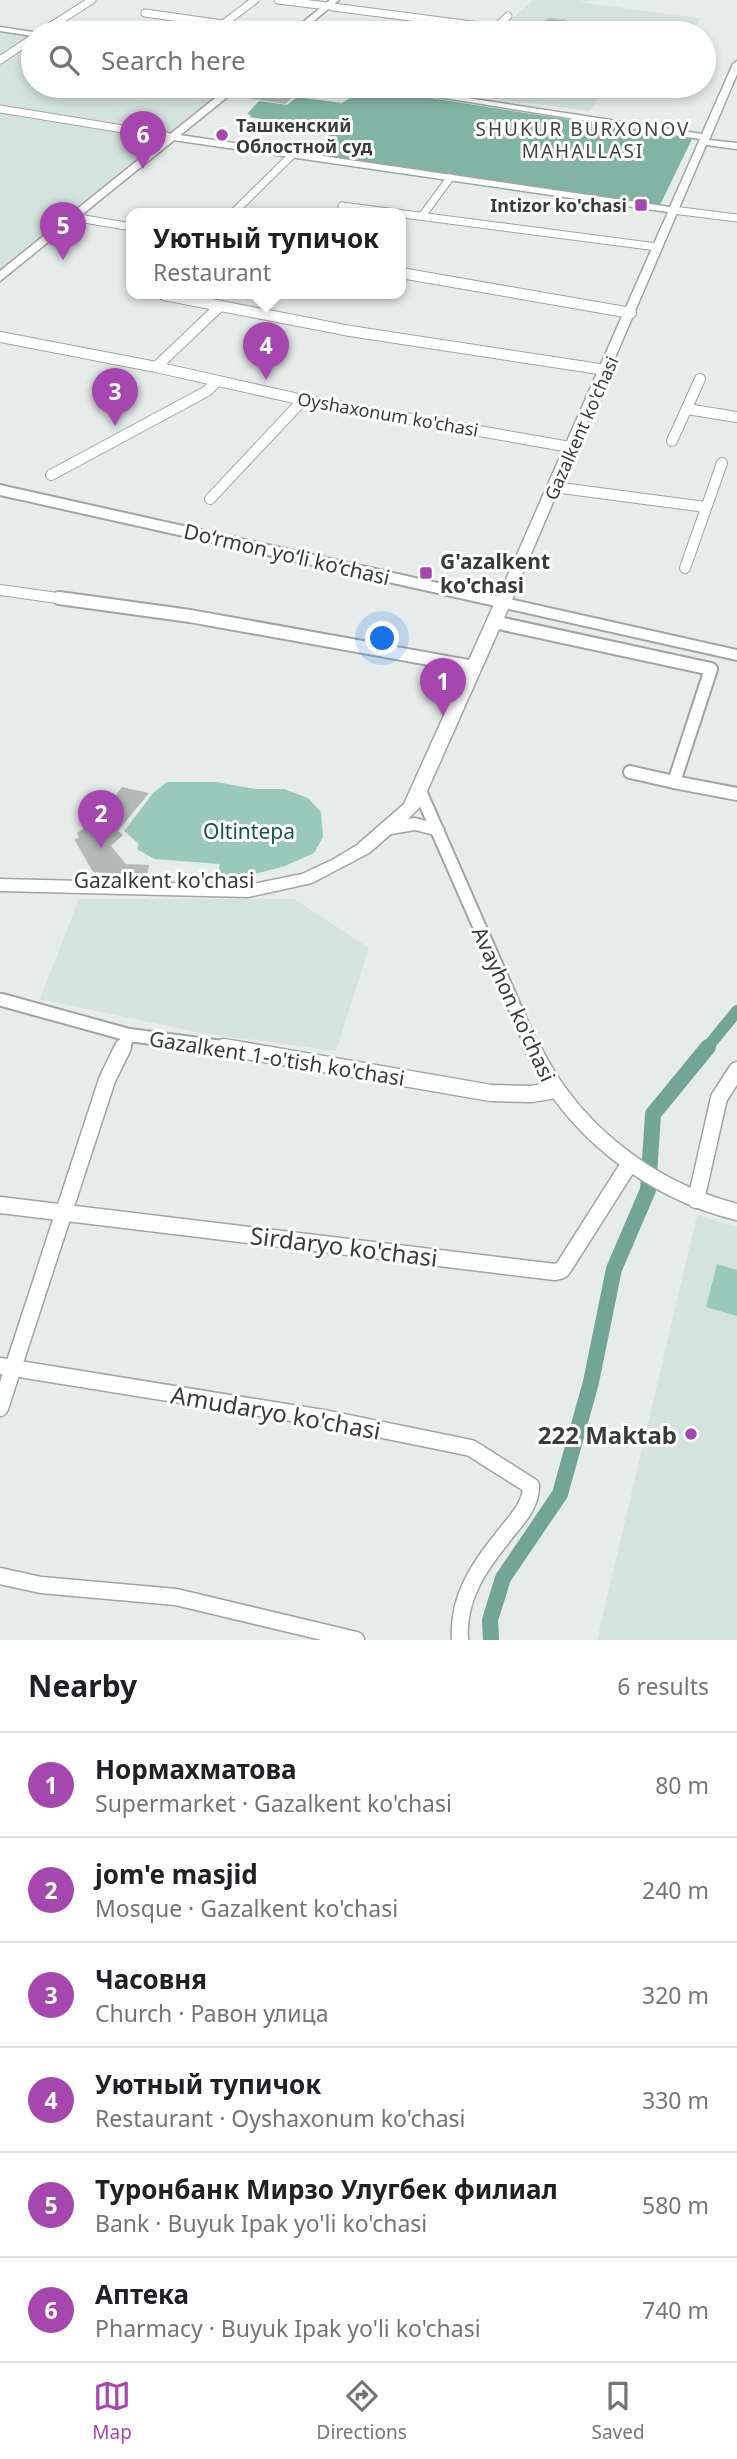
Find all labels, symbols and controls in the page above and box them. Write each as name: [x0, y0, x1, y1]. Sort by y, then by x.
search box: [21, 21, 716, 98]
icon: search: [45, 41, 83, 79]
text: Search here: [101, 42, 246, 78]
pin: 6: [120, 111, 166, 169]
place label: Ташкенский Облостной суд: [236, 113, 373, 158]
district label: SHUKUR BURXONOV MAHALLASI: [476, 116, 690, 164]
marker: Ташкенский Облостной суд: [214, 127, 230, 143]
place label: Intizor ko'chasi: [490, 193, 627, 217]
marker: Intizor ko'chasi: [633, 197, 649, 213]
pin: 5: [40, 202, 86, 260]
popup: [126, 208, 406, 299]
text: Уютный тупичок: [153, 220, 379, 256]
text: Restaurant: [153, 256, 271, 288]
pin: 4: [243, 322, 289, 380]
street label: Gazalkent ko'chasi: [539, 352, 623, 504]
pin: 3: [92, 368, 138, 426]
street label: Oyshaxonum ko'chasi: [296, 386, 480, 442]
street label: Do‘rmon yo‘li ko‘chasi: [181, 517, 393, 591]
place label: G'azalkent ko'chasi: [440, 547, 550, 599]
marker: G'azalkent ko'chasi: [418, 565, 434, 581]
your location: [365, 621, 399, 655]
pin: 1: [420, 658, 466, 716]
pin: 2: [78, 790, 124, 848]
park label: Oltintepa: [203, 817, 295, 845]
street label: Gazalkent ko'chasi: [74, 866, 254, 894]
street label: Avayhon ko'chasi: [466, 922, 562, 1086]
street label: Gazalkent 1-o'tish ko'chasi: [147, 1024, 407, 1092]
street label: Sirdaryo ko'chasi: [248, 1218, 440, 1274]
street label: Amudaryo ko'chasi: [169, 1377, 383, 1447]
place label: 222 Maktab: [538, 1418, 677, 1451]
marker: 222 Maktab: [683, 1426, 699, 1442]
text: Nearby: [28, 1665, 137, 1706]
text: 6 results: [617, 1670, 709, 1702]
text: Нормахматова: [95, 1751, 296, 1787]
text: 1: [44, 1769, 58, 1801]
text: 80 m: [655, 1769, 709, 1801]
text: Supermarket · Gazalkent ko'chasi: [95, 1787, 452, 1819]
text: jom'e masjid: [95, 1856, 258, 1892]
text: 2: [44, 1874, 58, 1906]
text: 240 m: [642, 1874, 709, 1906]
text: Mosque · Gazalkent ko'chasi: [95, 1892, 398, 1924]
text: Часовня: [95, 1961, 207, 1997]
text: 3: [44, 1979, 58, 2011]
text: 320 m: [642, 1979, 709, 2011]
text: Church · Равон улица: [95, 1997, 328, 2029]
text: Уютный тупичок: [95, 2066, 321, 2102]
text: 4: [44, 2084, 58, 2116]
text: 330 m: [642, 2084, 709, 2116]
text: Restaurant · Oyshaxonum ko'chasi: [95, 2102, 466, 2134]
text: Туронбанк Мирзо Улугбек филиал: [95, 2171, 558, 2207]
text: 5: [44, 2189, 58, 2221]
text: 580 m: [642, 2189, 709, 2221]
text: Bank · Buyuk Ipak yo'li ko'chasi: [95, 2207, 427, 2239]
text: Аптека: [95, 2276, 189, 2312]
text: 6: [44, 2294, 58, 2326]
text: 740 m: [642, 2294, 709, 2326]
text: Pharmacy · Buyuk Ipak yo'li ko'chasi: [95, 2312, 481, 2344]
tab: Map: [92, 2377, 132, 2445]
tab: Directions: [317, 2377, 407, 2445]
tab: Saved: [591, 2377, 645, 2445]

